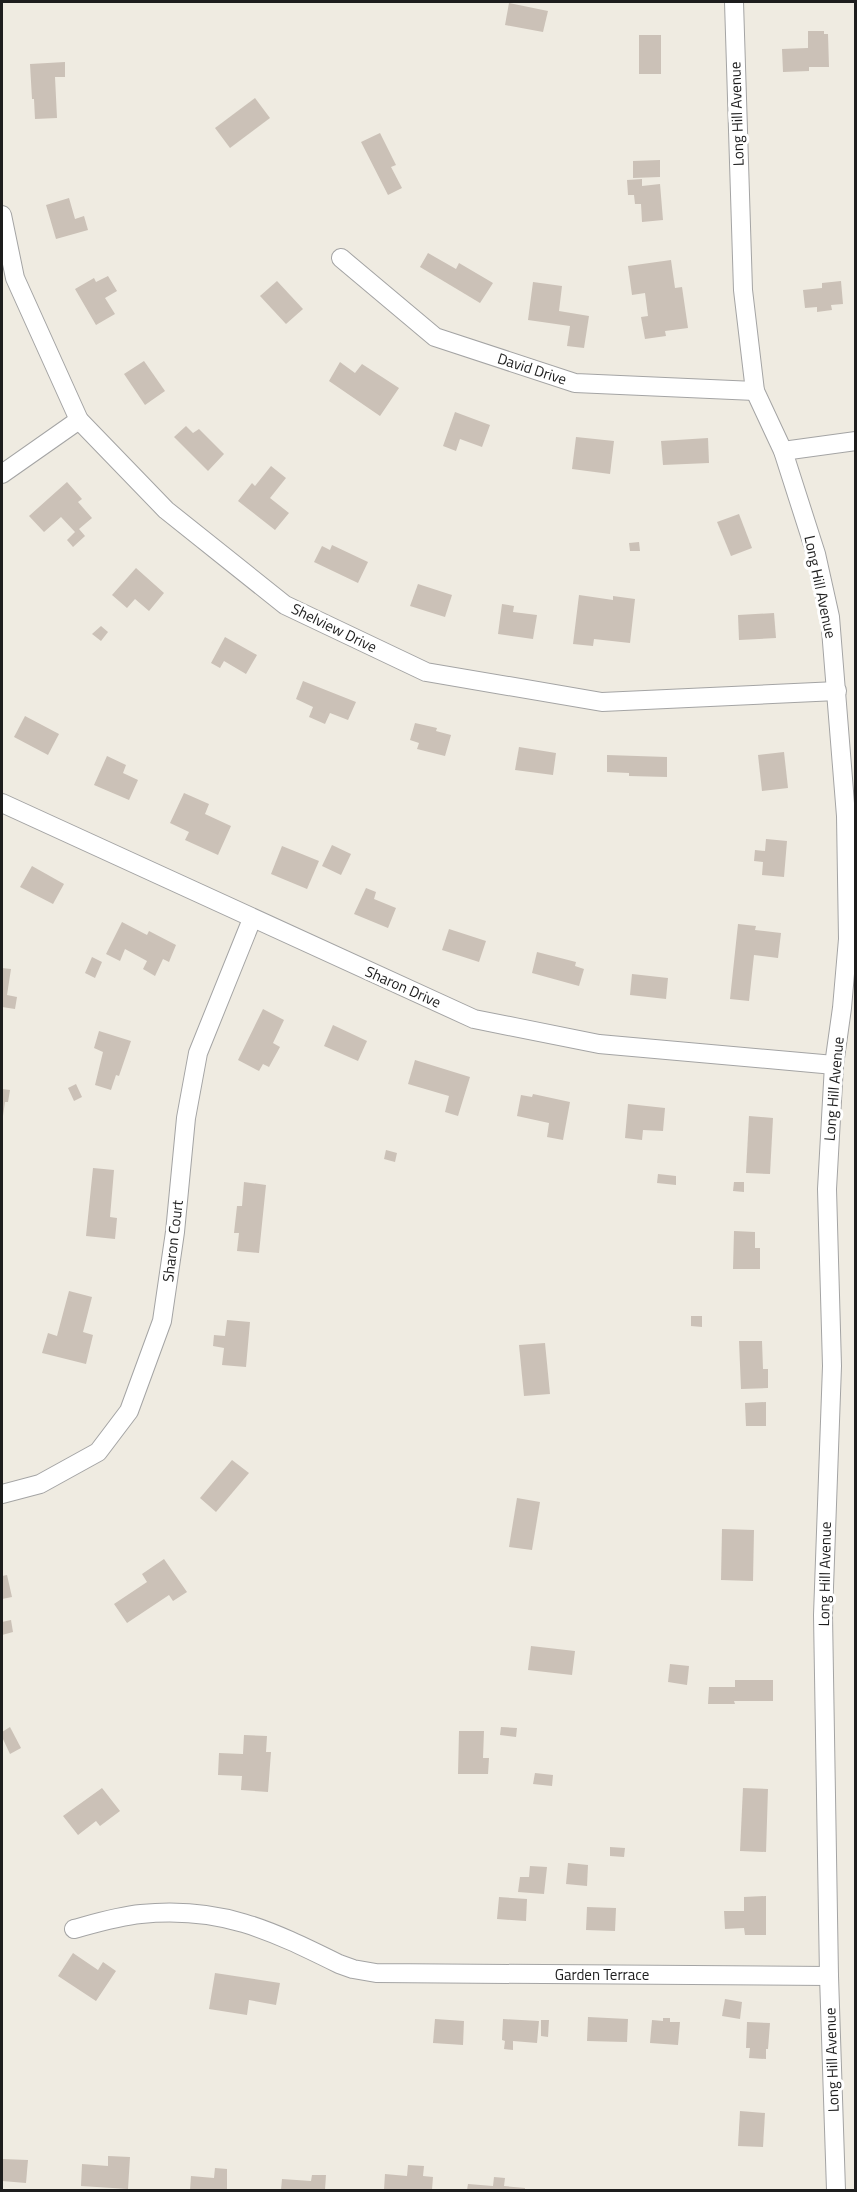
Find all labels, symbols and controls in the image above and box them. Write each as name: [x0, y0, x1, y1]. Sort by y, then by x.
street label: Long Hill Avenue: [723, 61, 750, 167]
street label: David Drive: [495, 347, 570, 391]
street label: Long Hill Avenue: [798, 533, 843, 640]
street label: Shelview Drive: [287, 597, 381, 658]
street label: Sharon Drive: [362, 960, 445, 1013]
street label: Long Hill Avenue: [817, 1036, 850, 1142]
street label: Sharon Court: [156, 1198, 189, 1283]
street label: Long Hill Avenue: [812, 1521, 837, 1627]
street label: Garden Terrace: [555, 1963, 649, 1986]
street label: Long Hill Avenue: [818, 2007, 845, 2113]

